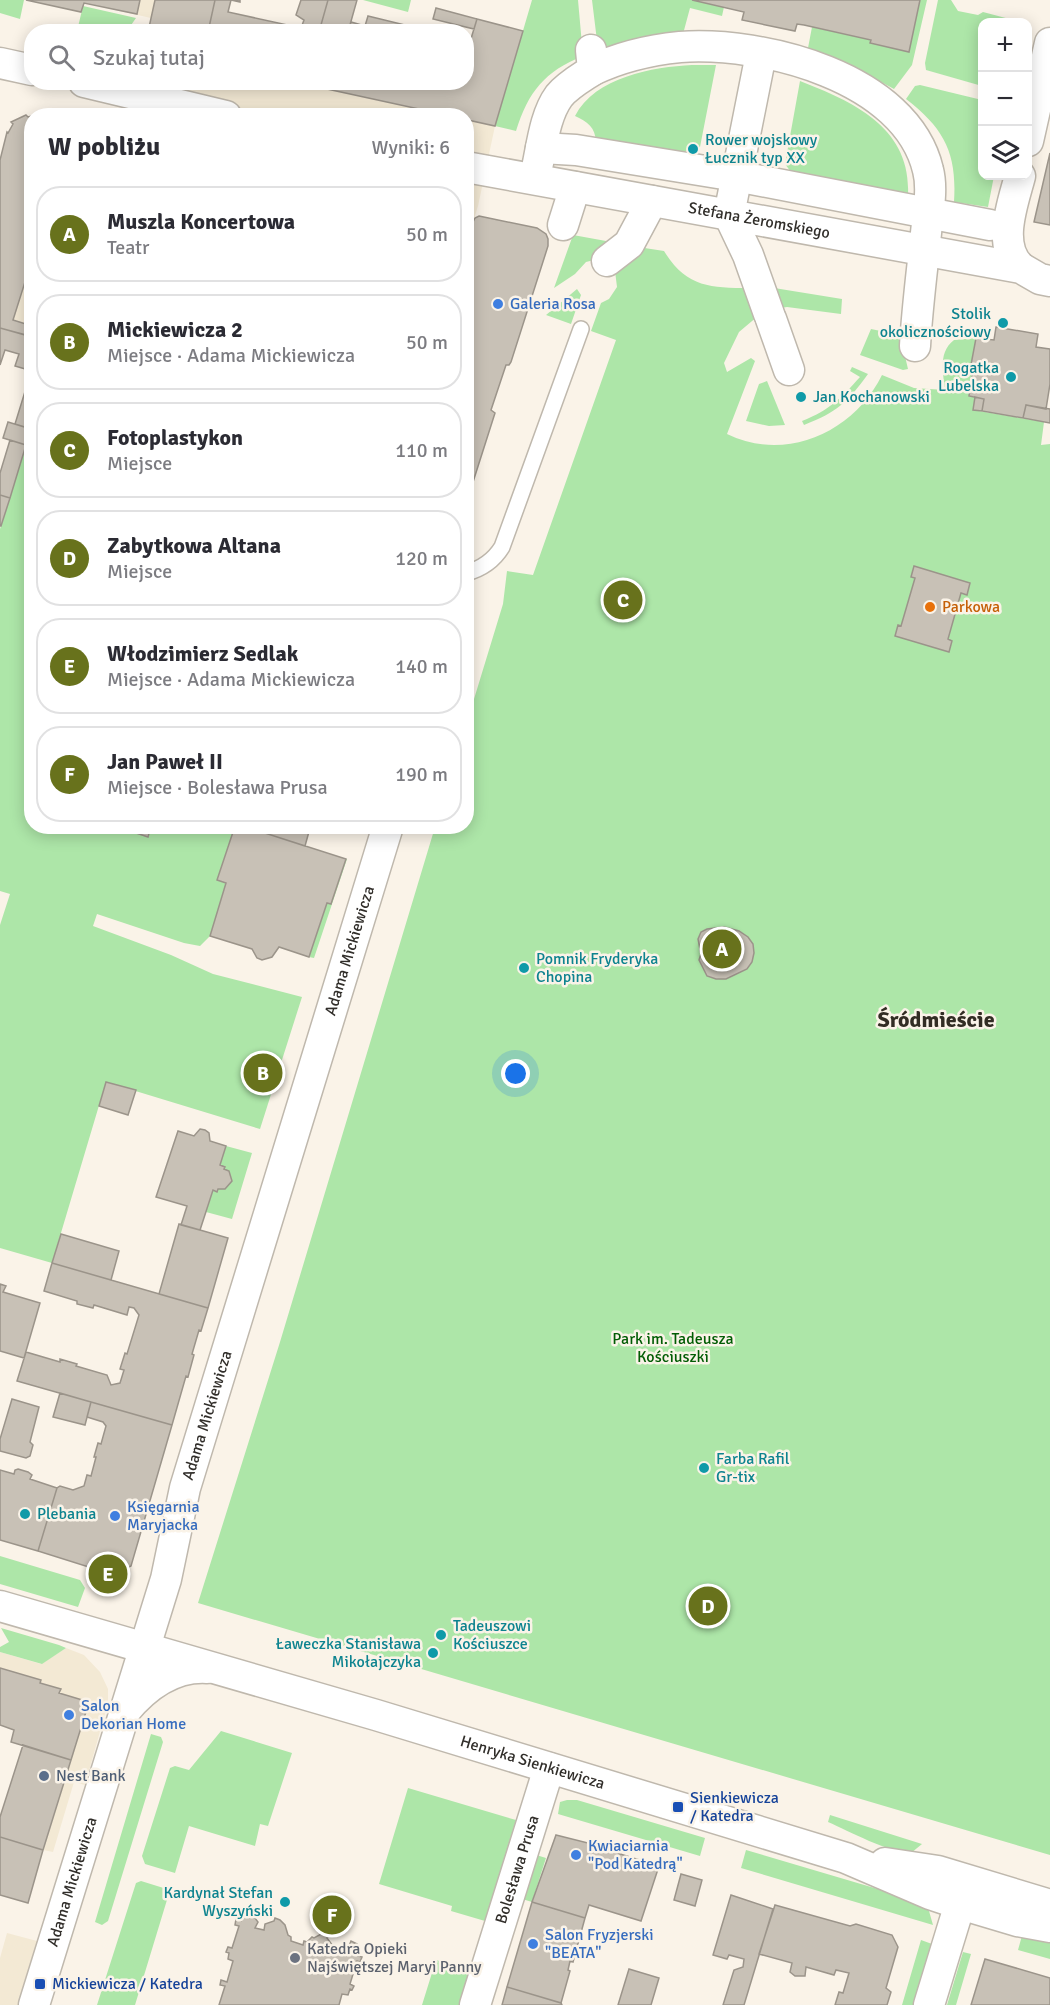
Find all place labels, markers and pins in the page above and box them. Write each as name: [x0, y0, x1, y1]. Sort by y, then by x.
place label: Rower wojskowy Łucznik typ XX: [705, 130, 818, 168]
marker: Rower wojskowy Łucznik typ XX: [686, 142, 700, 156]
place label: Galeria Rosa: [510, 294, 596, 314]
marker: Galeria Rosa: [491, 297, 505, 311]
place label: Stolik okolicznościowy: [880, 304, 992, 342]
marker: Stolik okolicznościowy: [996, 316, 1010, 330]
place label: Rogatka Lubelska: [938, 358, 999, 396]
marker: Rogatka Lubelska: [1004, 370, 1018, 384]
place label: Jan Kochanowski: [813, 387, 930, 407]
marker: Jan Kochanowski: [794, 390, 808, 404]
pin: C: [604, 578, 642, 622]
place label: Parkowa: [942, 597, 1000, 617]
marker: Parkowa: [923, 600, 937, 614]
pin: A: [702, 926, 742, 972]
place label: Pomnik Fryderyka Chopina: [536, 949, 658, 987]
marker: Pomnik Fryderyka Chopina: [517, 961, 531, 975]
pin: B: [244, 1050, 282, 1096]
place label: Farba Rafil Gr-tix: [716, 1449, 790, 1487]
marker: Farba Rafil Gr-tix: [697, 1461, 711, 1475]
place label: Księgarnia Maryjacka: [127, 1497, 200, 1535]
place label: Plebania: [37, 1504, 96, 1524]
marker: Plebania: [18, 1507, 32, 1521]
marker: Księgarnia Maryjacka: [108, 1509, 122, 1523]
pin: E: [88, 1552, 128, 1596]
pin: D: [688, 1584, 728, 1628]
place label: Tadeuszowi Kościuszce: [453, 1616, 531, 1654]
marker: Tadeuszowi Kościuszce: [434, 1628, 448, 1642]
place label: Ławeczka Stanisława Mikołajczyka: [276, 1634, 421, 1672]
marker: Ławeczka Stanisława Mikołajczyka: [426, 1646, 440, 1660]
place label: Salon Dekorian Home: [81, 1696, 186, 1734]
marker: Salon Dekorian Home: [62, 1708, 76, 1722]
place label: Nest Bank: [56, 1766, 126, 1786]
marker: Nest Bank: [37, 1769, 51, 1783]
place label: Sienkiewicza / Katedra: [690, 1788, 779, 1826]
marker: Sienkiewicza / Katedra: [671, 1800, 685, 1814]
place label: Kwiaciarnia "Pod Katedrą": [588, 1836, 683, 1874]
marker: Kwiaciarnia "Pod Katedrą": [569, 1848, 583, 1862]
place label: Kardynał Stefan Wyszyński: [163, 1883, 273, 1921]
pin: F: [312, 1892, 352, 1938]
marker: Kardynał Stefan Wyszyński: [278, 1895, 292, 1909]
place label: Salon Fryzjerski "BEATA": [545, 1925, 654, 1963]
marker: Salon Fryzjerski "BEATA": [526, 1937, 540, 1951]
place label: Katedra Opieki Najświętszej Maryi Panny: [307, 1939, 482, 1977]
marker: Katedra Opieki Najświętszej Maryi Panny: [288, 1951, 302, 1965]
place label: Mickiewicza / Katedra: [52, 1974, 203, 1994]
marker: Mickiewicza / Katedra: [33, 1977, 47, 1991]

